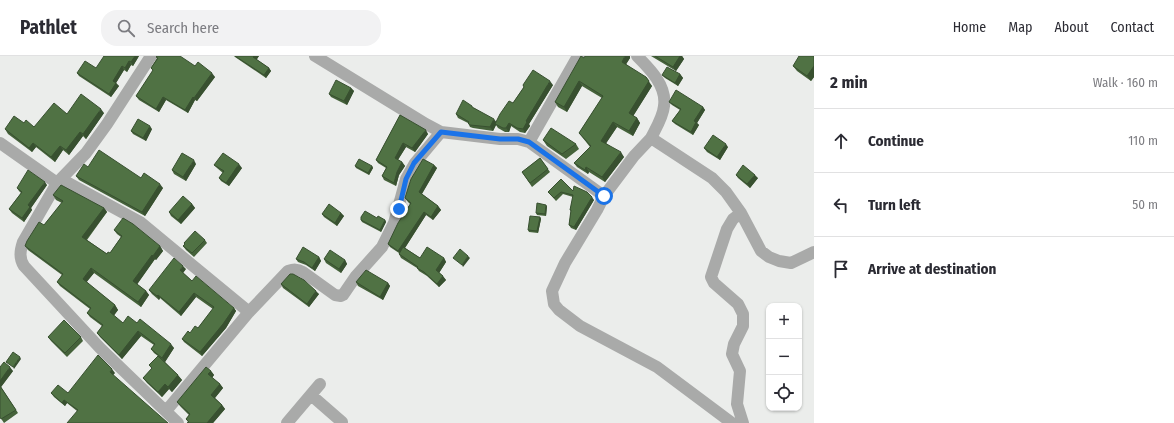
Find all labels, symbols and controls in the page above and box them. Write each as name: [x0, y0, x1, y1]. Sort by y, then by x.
search box: [101, 10, 381, 46]
text: Pathlet: [20, 16, 77, 39]
icon: search: [115, 17, 137, 39]
text: Search here: [147, 19, 219, 37]
text: Home: [953, 19, 986, 36]
text: Map: [1008, 19, 1032, 36]
text: About: [1054, 19, 1089, 36]
text: Contact: [1111, 19, 1154, 36]
text: 2 min: [830, 72, 868, 93]
text: Walk · 160 m: [1093, 75, 1158, 90]
icon: ahead: [830, 130, 852, 152]
text: Continue: [868, 132, 924, 150]
text: 110 m: [1128, 133, 1158, 148]
route start: [595, 187, 613, 205]
icon: left: [830, 194, 852, 216]
text: Turn left: [868, 196, 921, 214]
text: 50 m: [1132, 197, 1158, 212]
route end: [390, 200, 408, 218]
icon: arrive: [830, 258, 852, 280]
text: Arrive at destination: [868, 260, 996, 278]
map controls: [766, 303, 802, 411]
button: +: [766, 303, 802, 339]
button: −: [766, 339, 802, 375]
button: locate: [766, 375, 802, 411]

